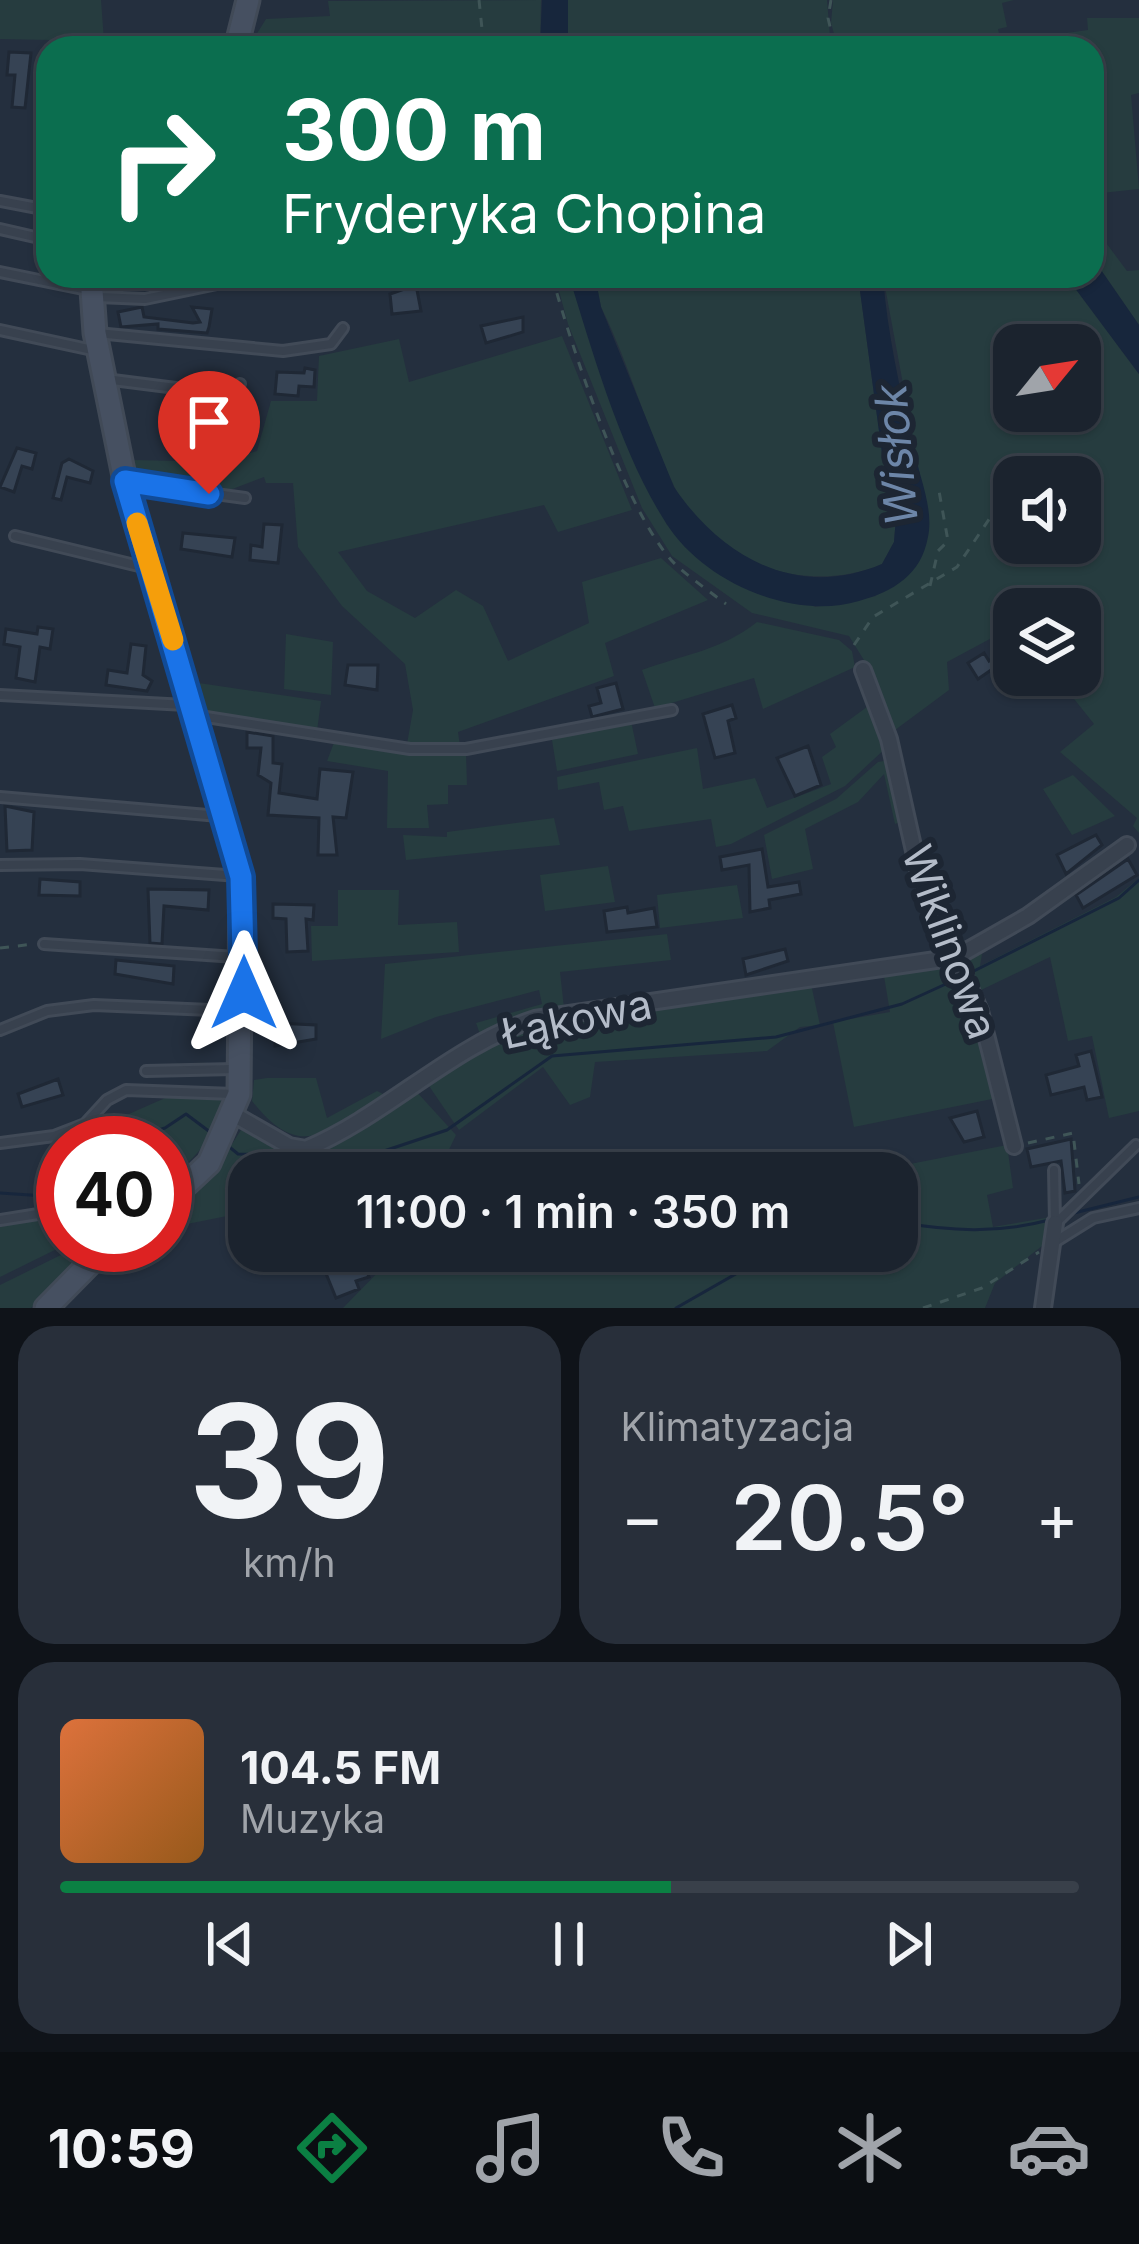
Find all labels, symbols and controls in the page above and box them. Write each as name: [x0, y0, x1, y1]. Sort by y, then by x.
text: 300 m: [282, 79, 546, 180]
icon: right: [84, 84, 240, 240]
text: Fryderyka Chopina: [282, 181, 766, 246]
north arrow: [993, 324, 1101, 432]
map controls: [993, 324, 1101, 696]
pin: [158, 371, 260, 494]
water label: Wisłok: [862, 381, 929, 528]
icon: arrive: [176, 389, 242, 455]
button: sound: [993, 456, 1101, 564]
button: layers: [993, 588, 1101, 696]
street label: Wiklinowa: [892, 838, 1009, 1046]
position arrow: [181, 930, 307, 1056]
street label: Łąkowa: [496, 978, 656, 1059]
speed limit sign: 40: [36, 1116, 192, 1272]
text: 11:00 · 1 min · 350 m: [356, 1184, 790, 1239]
text: 39: [188, 1366, 390, 1555]
text: Klimatyzacja: [621, 1403, 854, 1450]
text: 20.5°: [731, 1463, 969, 1572]
text: −: [621, 1477, 664, 1557]
text: +: [1035, 1477, 1079, 1557]
text: km/h: [243, 1539, 336, 1586]
text: 104.5 FM: [240, 1740, 441, 1795]
text: Muzyka: [240, 1795, 385, 1842]
icon: previous: [197, 1911, 263, 1977]
icon: pause: [536, 1911, 602, 1977]
icon: next: [876, 1911, 942, 1977]
icon: directions: [290, 2106, 374, 2190]
icon: music: [469, 2106, 553, 2190]
icon: phone: [649, 2106, 733, 2190]
icon: climate: [828, 2106, 912, 2190]
icon: car: [1007, 2106, 1091, 2190]
text: 10:59: [48, 2116, 195, 2181]

